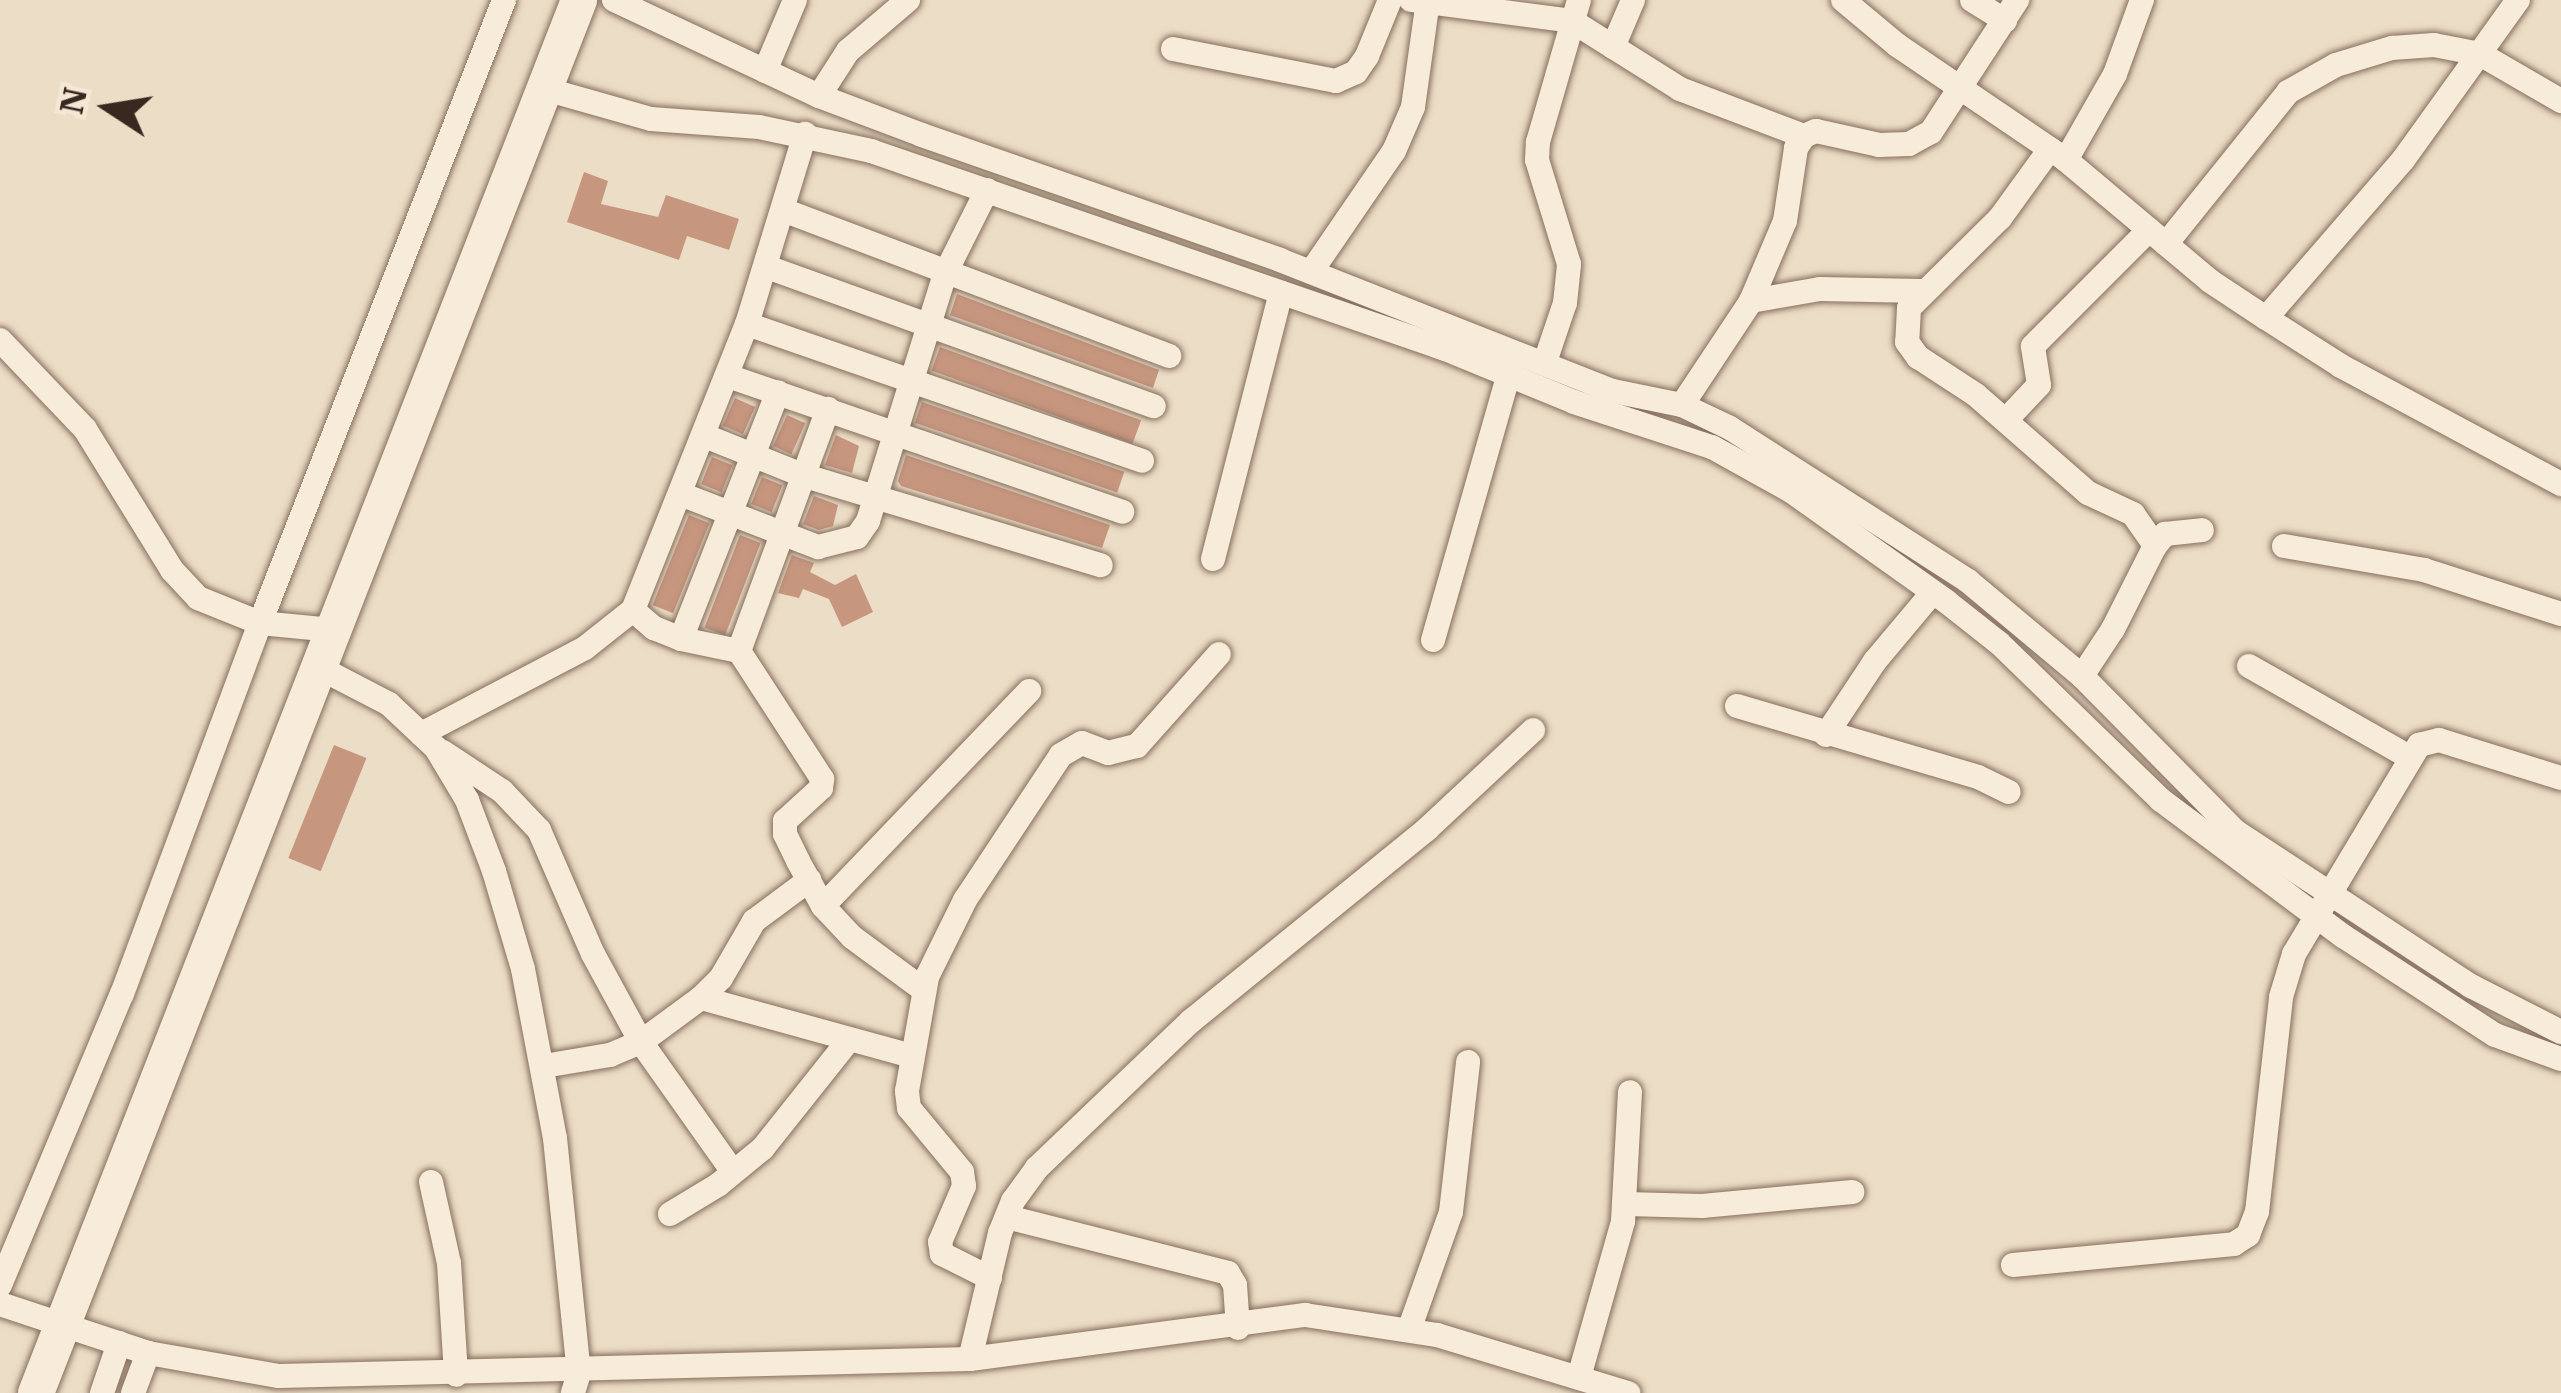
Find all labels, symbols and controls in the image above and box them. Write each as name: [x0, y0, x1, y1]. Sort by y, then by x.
north arrow: [48, 48, 168, 168]
text: N: [49, 83, 96, 118]

